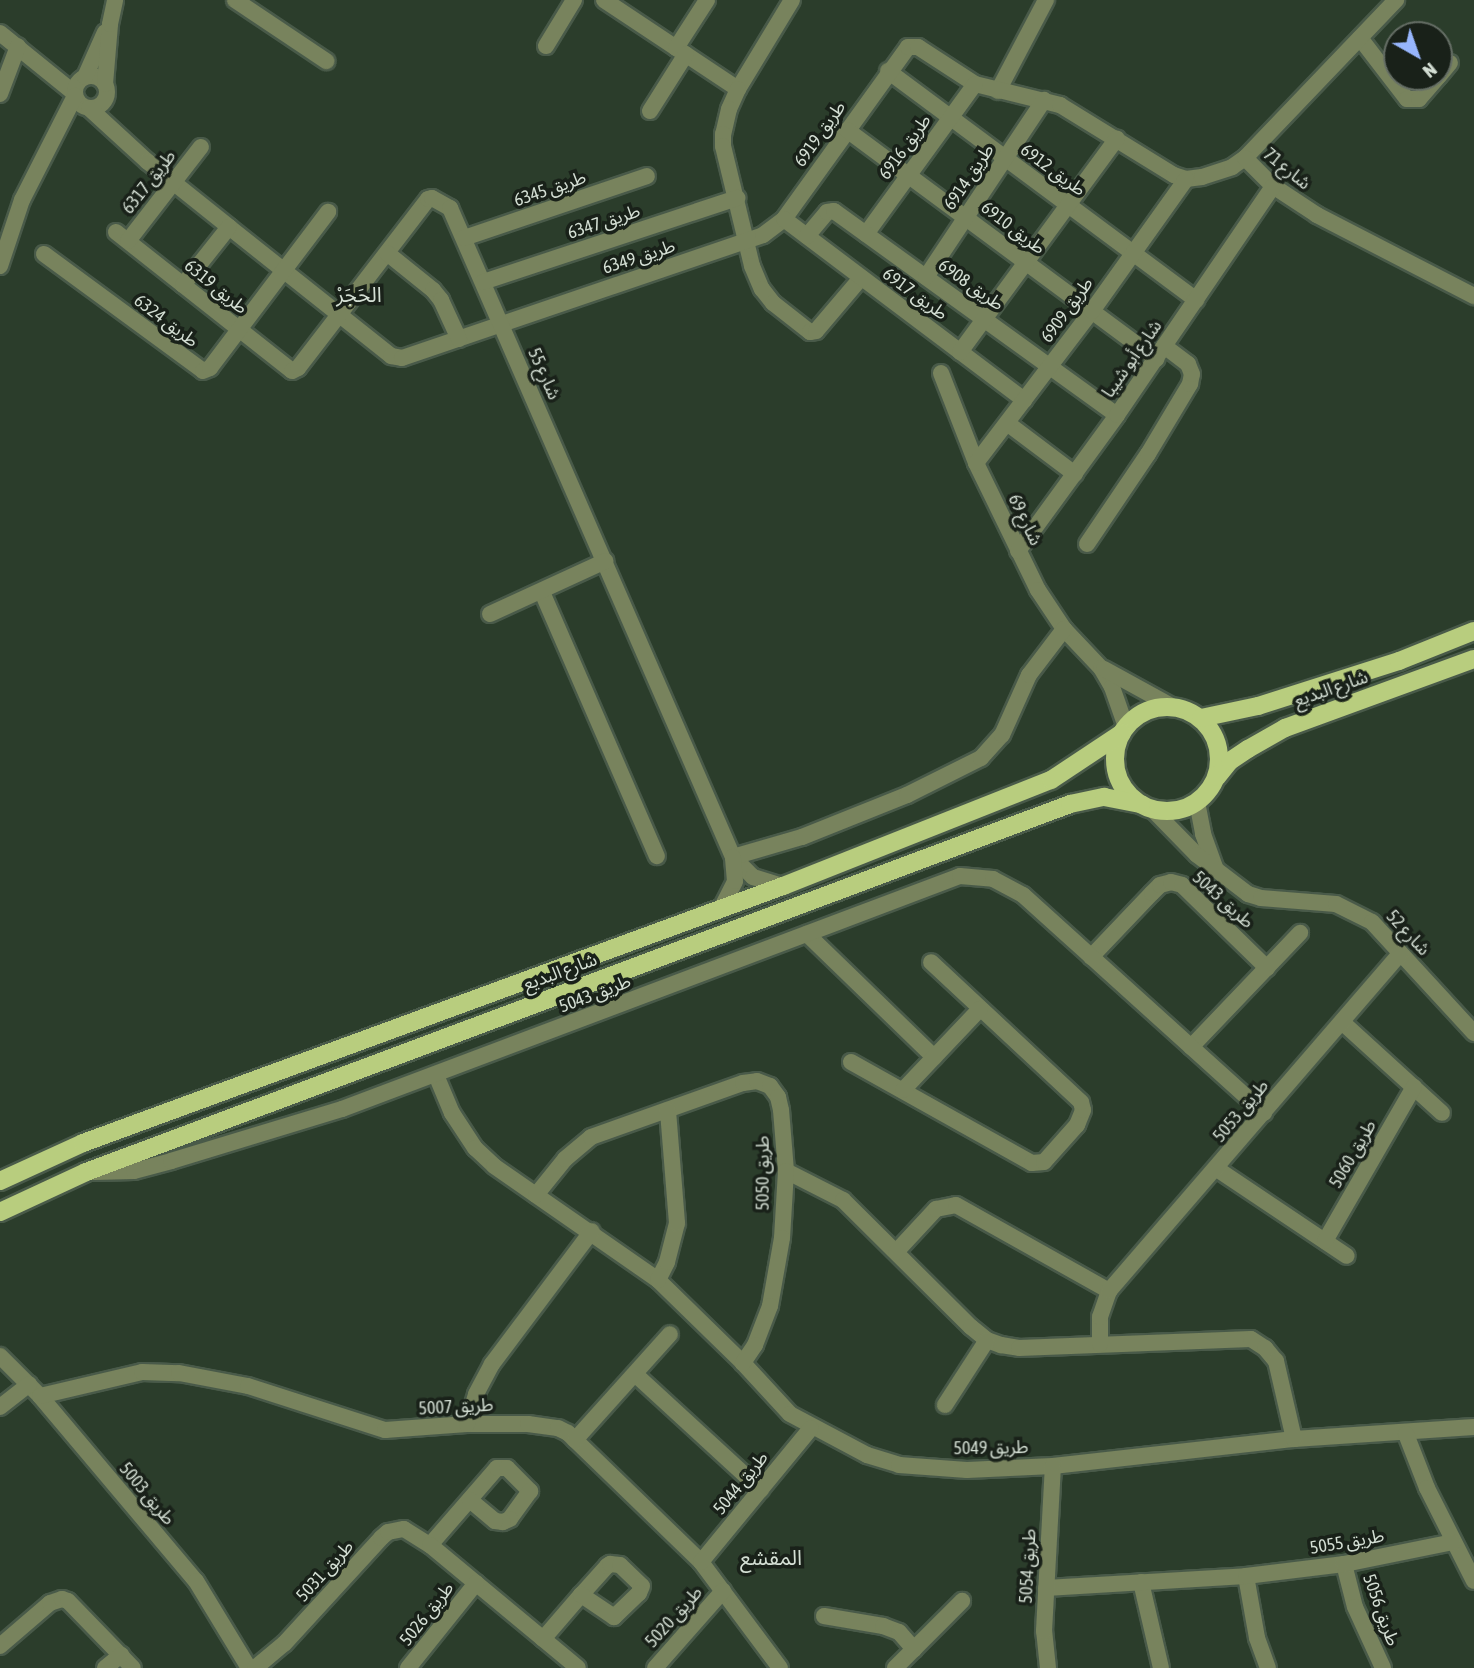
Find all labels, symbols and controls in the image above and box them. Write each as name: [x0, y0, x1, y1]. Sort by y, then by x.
north arrow: [1383, 21, 1453, 91]
text: N: [1419, 59, 1442, 83]
street label: طريق 6919: [790, 97, 850, 171]
street label: طريق 6916: [874, 110, 936, 184]
street label: طريق 6912: [1016, 139, 1090, 201]
street label: طريق 6914: [939, 140, 999, 214]
street label: شارع 71: [1259, 143, 1315, 195]
street label: طريق 6317: [117, 146, 181, 218]
street label: طريق 6345: [511, 167, 589, 211]
street label: طريق 6910: [977, 197, 1049, 259]
street label: طريق 6347: [565, 200, 643, 244]
street label: طريق 6349: [600, 235, 678, 279]
street label: طريق 6319: [180, 255, 252, 319]
street label: طريق 6908: [934, 255, 1008, 315]
street label: طريق 6917: [878, 263, 952, 325]
street label: طريق 6909: [1036, 273, 1098, 347]
district label: الحَجَرْ: [336, 281, 382, 307]
street label: طريق 6324: [130, 290, 202, 352]
street label: شارع أبو شيبا: [1097, 316, 1167, 402]
street label: شارع 55: [523, 345, 565, 403]
street label: شارع 69: [1003, 491, 1047, 549]
street label: شارع البديع: [1291, 666, 1371, 712]
street label: طريق 5043: [1188, 867, 1258, 933]
street label: شارع 52: [1382, 906, 1434, 960]
street label: شارع البديع: [520, 949, 600, 995]
street label: طريق 5043: [556, 970, 634, 1018]
street label: طريق 5053: [1209, 1075, 1273, 1147]
street label: طريق 5060: [1325, 1116, 1381, 1192]
street label: طريق 5050: [752, 1135, 774, 1211]
street label: طريق 5007: [418, 1394, 494, 1420]
street label: طريق 5049: [953, 1437, 1029, 1459]
street label: طريق 5044: [709, 1447, 773, 1519]
street label: طريق 5003: [115, 1458, 179, 1530]
street label: طريق 5055: [1308, 1525, 1386, 1559]
street label: طريق 5054: [1015, 1528, 1041, 1604]
street label: طريق 5031: [292, 1536, 358, 1606]
district label: المقشع: [740, 1544, 802, 1570]
street label: طريق 5056: [1358, 1571, 1404, 1649]
street label: طريق 5026: [395, 1578, 459, 1650]
street label: طريق 5020: [641, 1582, 707, 1652]

